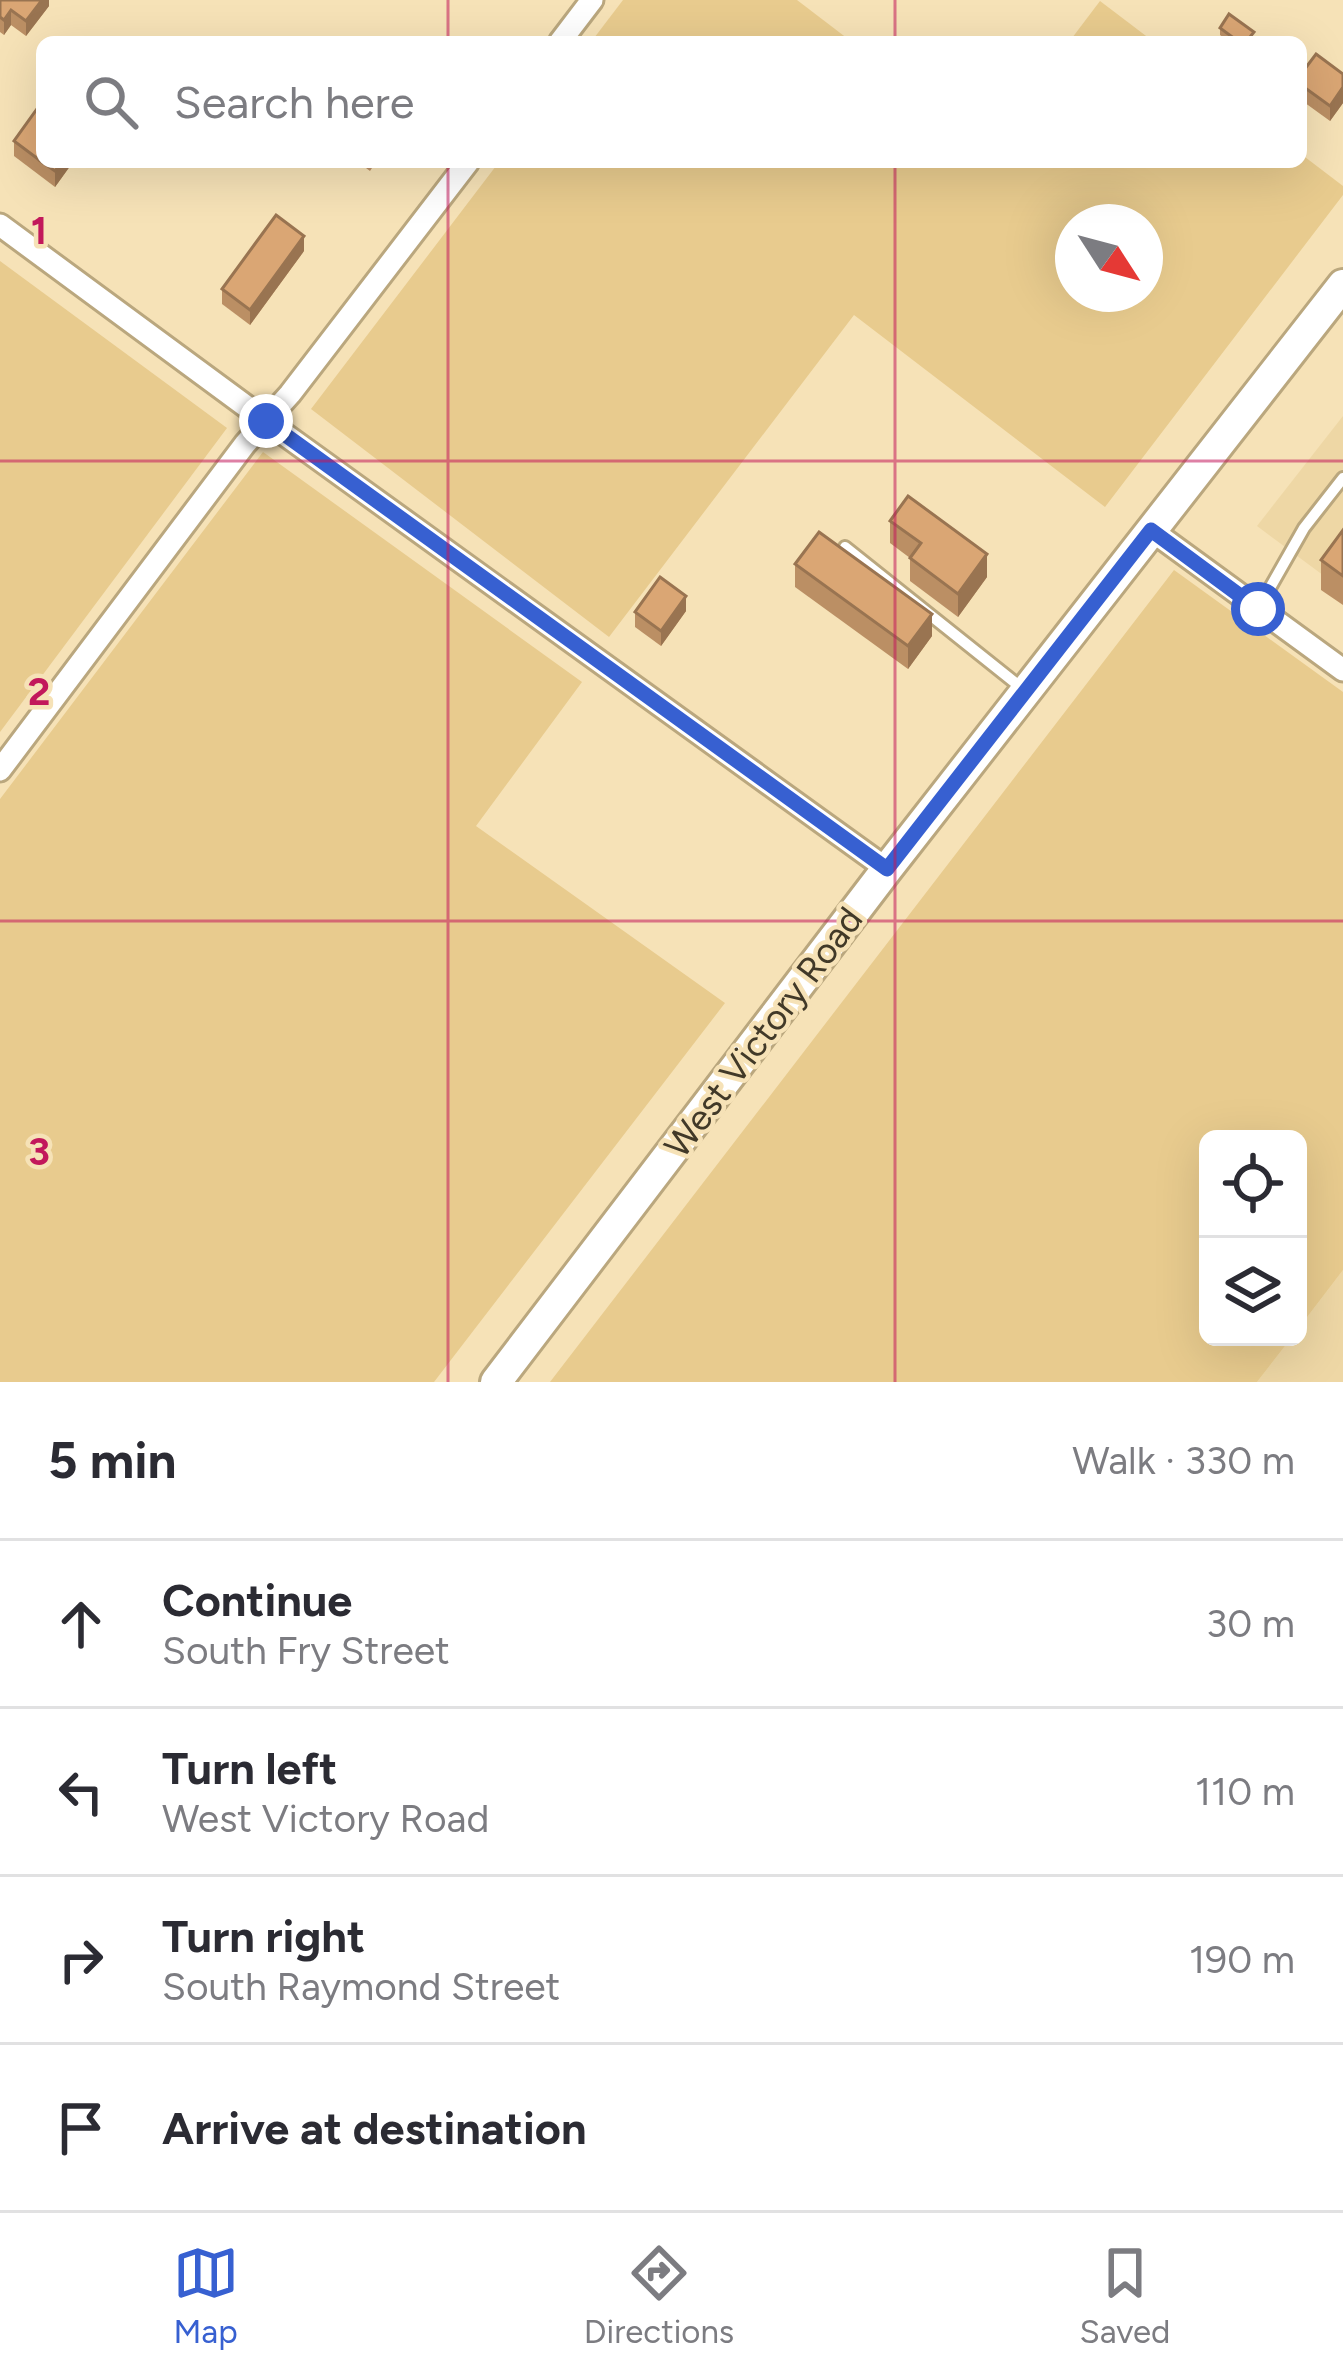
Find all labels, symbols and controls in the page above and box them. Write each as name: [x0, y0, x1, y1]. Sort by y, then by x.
search box: [36, 36, 1307, 168]
icon: search: [78, 69, 144, 135]
text: Search here: [174, 75, 414, 129]
north arrow: [1055, 204, 1163, 312]
text: 1: [31, 207, 47, 254]
route end: [239, 394, 293, 448]
route start: [1231, 582, 1285, 636]
text: 2: [28, 668, 50, 715]
street label: West Victory Road: [655, 899, 871, 1166]
text: 3: [28, 1128, 50, 1175]
map controls: [1199, 1130, 1307, 1346]
button: locate: [1199, 1130, 1307, 1238]
button: layers: [1199, 1238, 1307, 1346]
text: 5 min: [48, 1430, 177, 1491]
text: Walk · 330 m: [1072, 1437, 1295, 1484]
text: Continue: [162, 1573, 352, 1627]
icon: ahead: [48, 1591, 114, 1657]
text: 30 m: [1206, 1600, 1295, 1647]
text: South Fry Street: [162, 1627, 450, 1674]
text: Turn left: [162, 1741, 337, 1795]
icon: left: [48, 1759, 114, 1825]
text: 110 m: [1195, 1768, 1295, 1815]
text: West Victory Road: [162, 1795, 489, 1842]
text: Turn right: [162, 1909, 365, 1963]
icon: right: [48, 1927, 114, 1993]
text: 190 m: [1189, 1936, 1295, 1983]
text: South Raymond Street: [162, 1963, 560, 2010]
icon: arrive: [48, 2095, 114, 2161]
text: Arrive at destination: [162, 2101, 586, 2155]
tab: Map: [173, 2240, 239, 2351]
tab: Directions: [584, 2240, 734, 2351]
tab: Saved: [1079, 2240, 1170, 2351]

